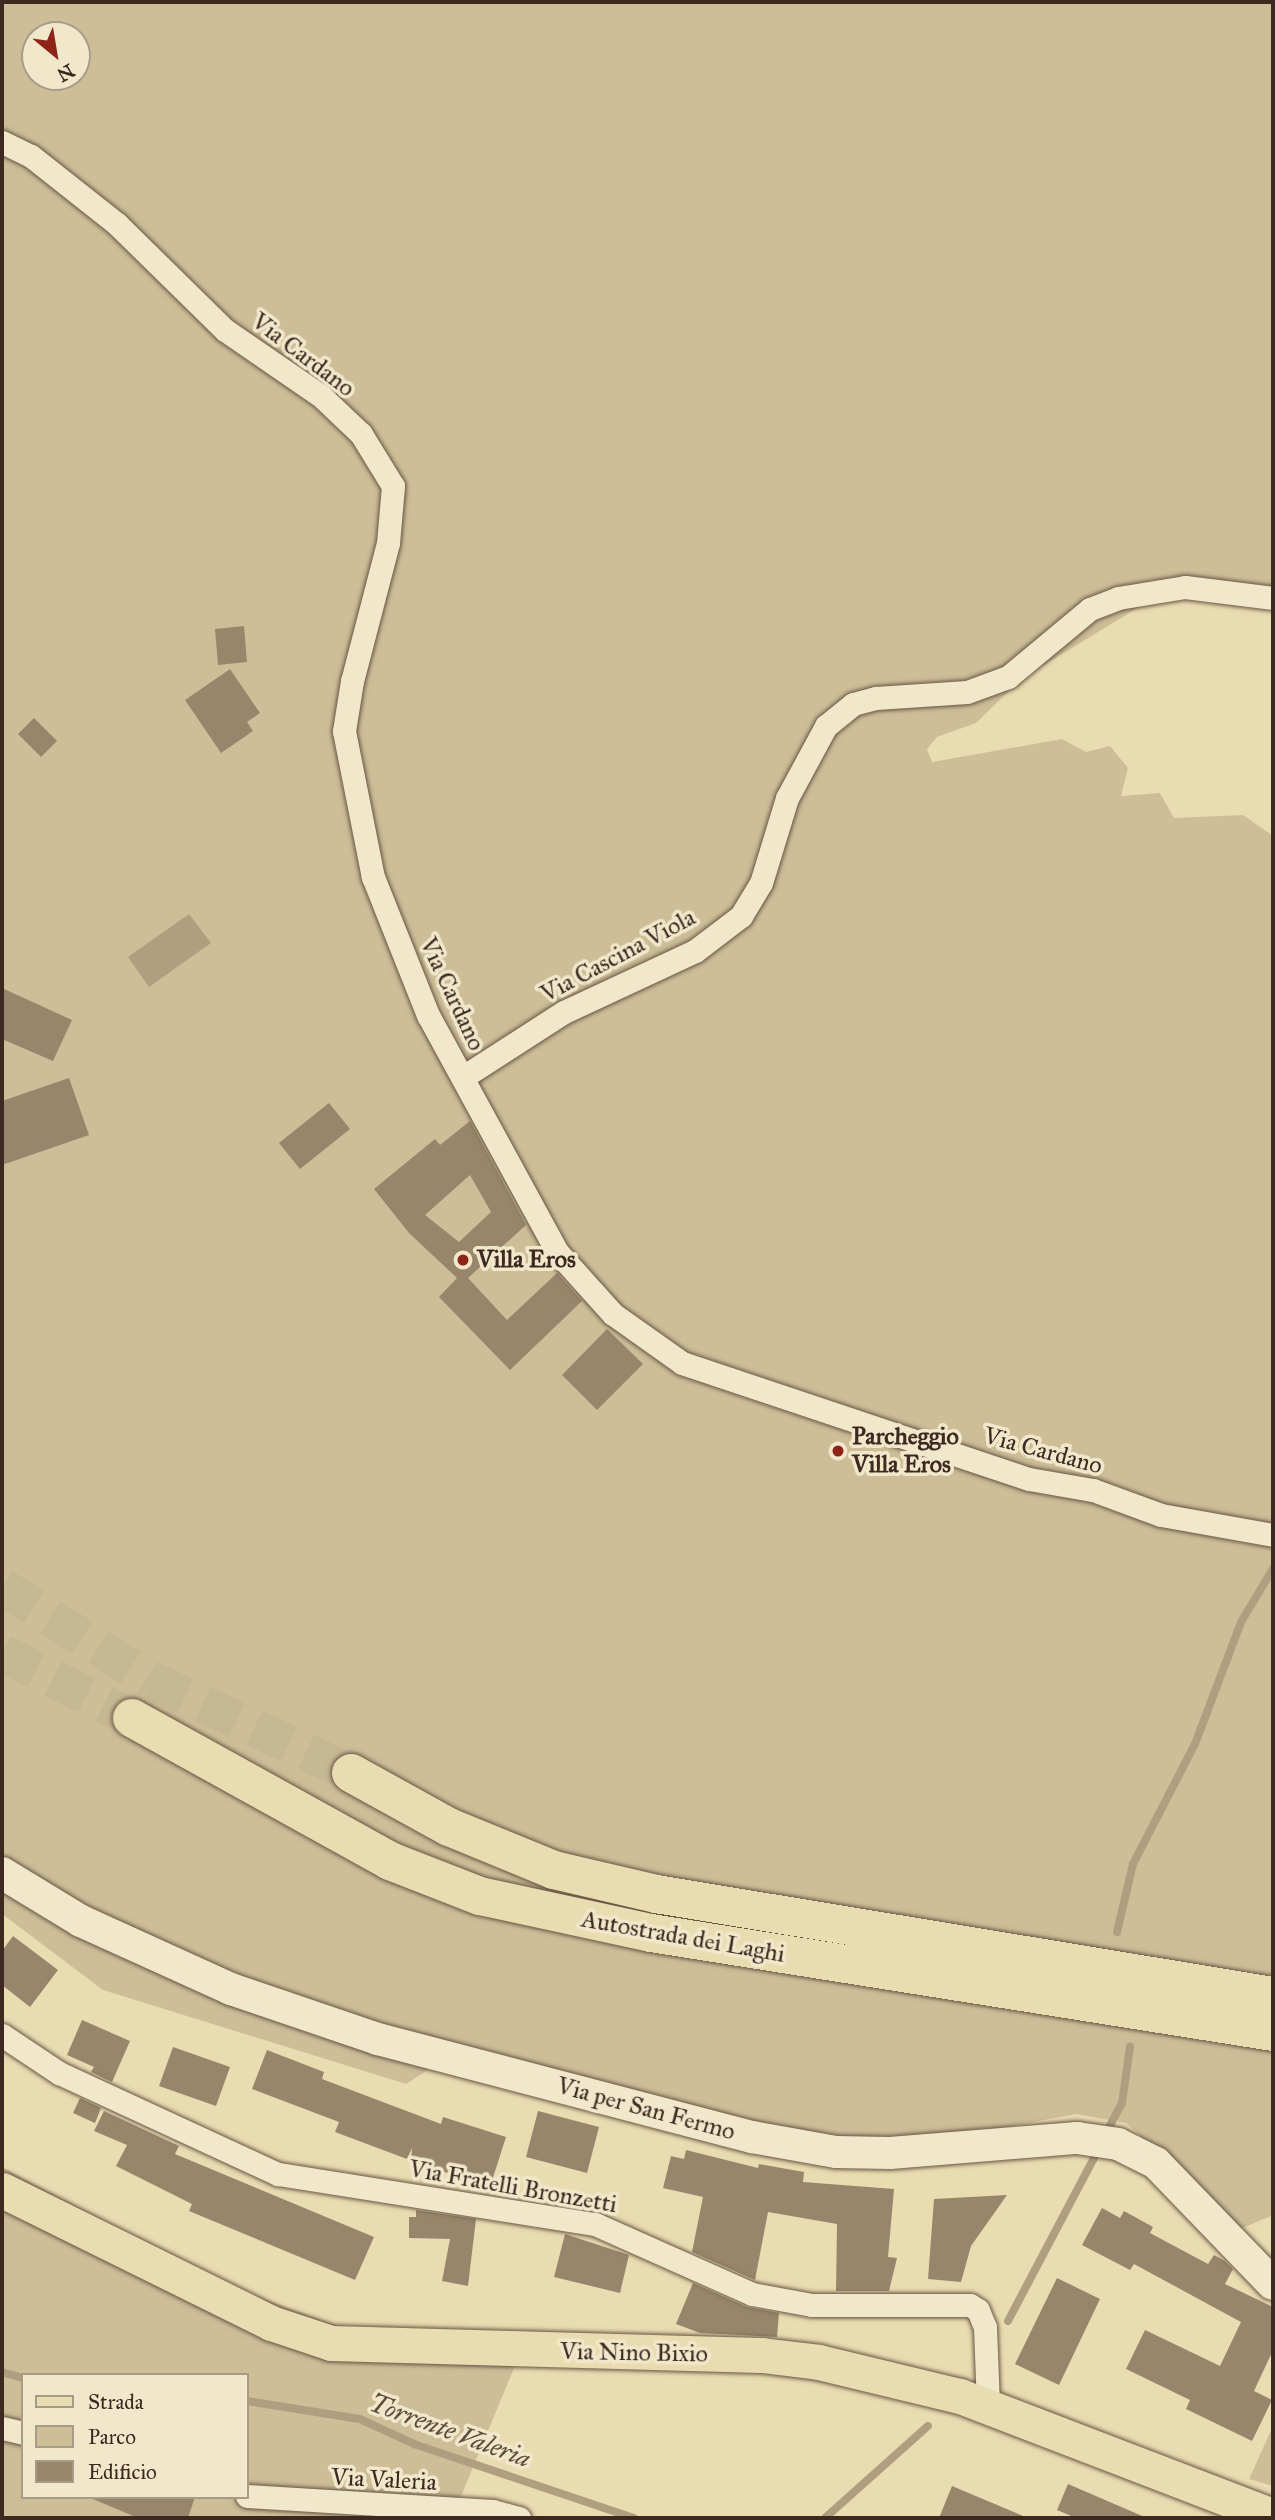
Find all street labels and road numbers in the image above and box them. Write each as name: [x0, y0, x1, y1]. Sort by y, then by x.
street label: Via Cardano: [246, 307, 360, 403]
street label: Via Cascina Viola: [536, 903, 700, 1009]
street label: Via Cardano: [413, 933, 491, 1055]
street label: Via Cardano: [981, 1421, 1105, 1481]
street label: Autostrada dei Laghi: [579, 1905, 787, 1969]
street label: Via per San Fermo: [554, 2071, 738, 2147]
street label: Via Fratelli Bronzetti: [407, 2155, 619, 2219]
street label: Via Nino Bixio: [560, 2337, 708, 2369]
street label: Via Valeria: [330, 2463, 438, 2497]

